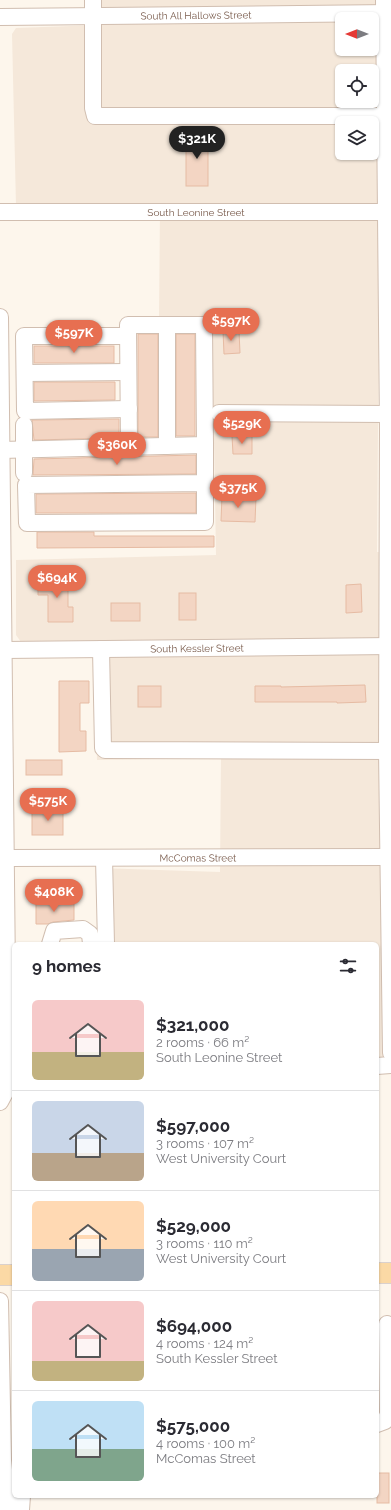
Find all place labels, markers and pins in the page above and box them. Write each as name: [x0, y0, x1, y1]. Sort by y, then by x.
pin: $321K: [169, 126, 225, 160]
pin: $597K: [203, 308, 259, 342]
pin: $597K: [46, 320, 102, 354]
pin: $529K: [214, 411, 270, 445]
pin: $360K: [89, 432, 145, 466]
pin: $375K: [210, 475, 266, 509]
pin: $694K: [29, 565, 85, 599]
pin: $575K: [20, 788, 76, 822]
pin: $408K: [26, 879, 82, 913]

